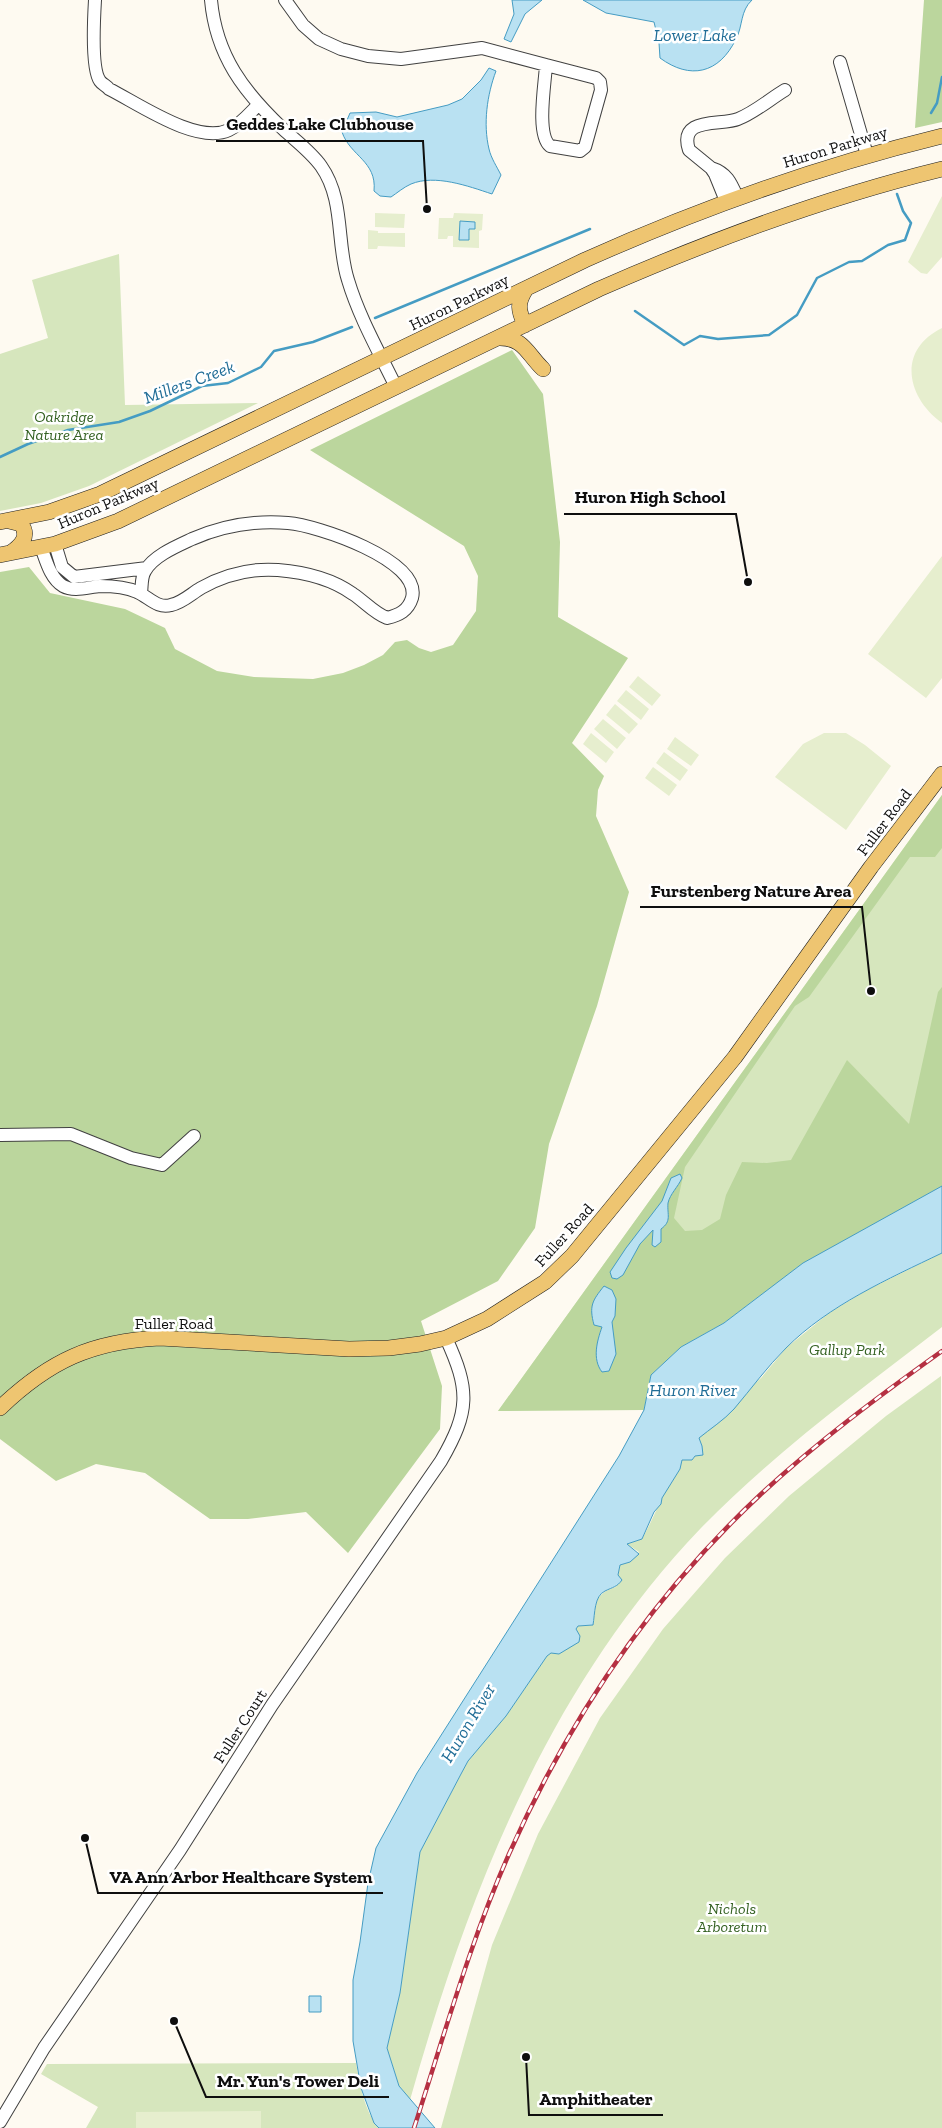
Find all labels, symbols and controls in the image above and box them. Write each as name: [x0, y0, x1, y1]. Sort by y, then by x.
water label: Lower Lake: [654, 24, 737, 46]
callout: Geddes Lake Clubhouse: [216, 108, 423, 141]
text: Geddes Lake Clubhouse: [226, 113, 414, 135]
street label: Huron Parkway: [781, 122, 890, 172]
street label: Huron Parkway: [406, 269, 512, 334]
water label: Millers Creek: [141, 355, 237, 409]
park label: Oakridge Nature Area: [24, 407, 104, 444]
street label: Huron Parkway: [55, 473, 162, 533]
callout: Huron High School: [564, 481, 736, 514]
text: Huron High School: [574, 486, 726, 508]
street label: Fuller Road: [853, 785, 915, 859]
callout: Furstenberg Nature Area: [640, 874, 862, 907]
text: Furstenberg Nature Area: [650, 880, 852, 902]
street label: Fuller Road: [531, 1199, 597, 1271]
street label: Fuller Road: [135, 1314, 213, 1333]
park label: Gallup Park: [809, 1340, 885, 1359]
water label: Huron River: [649, 1379, 738, 1401]
water label: Huron River: [436, 1679, 500, 1766]
street label: Fuller Court: [209, 1685, 271, 1766]
callout: VA Ann Arbor Healthcare System: [98, 1860, 383, 1893]
text: VA Ann Arbor Healthcare System: [109, 1866, 373, 1888]
park label: Nichols Arboretum: [696, 1899, 767, 1936]
callout: Mr. Yun's Tower Deli: [206, 2064, 389, 2097]
text: Mr. Yun's Tower Deli: [217, 2070, 380, 2092]
callout: Amphitheater: [529, 2082, 663, 2115]
text: Amphitheater: [539, 2088, 653, 2110]

